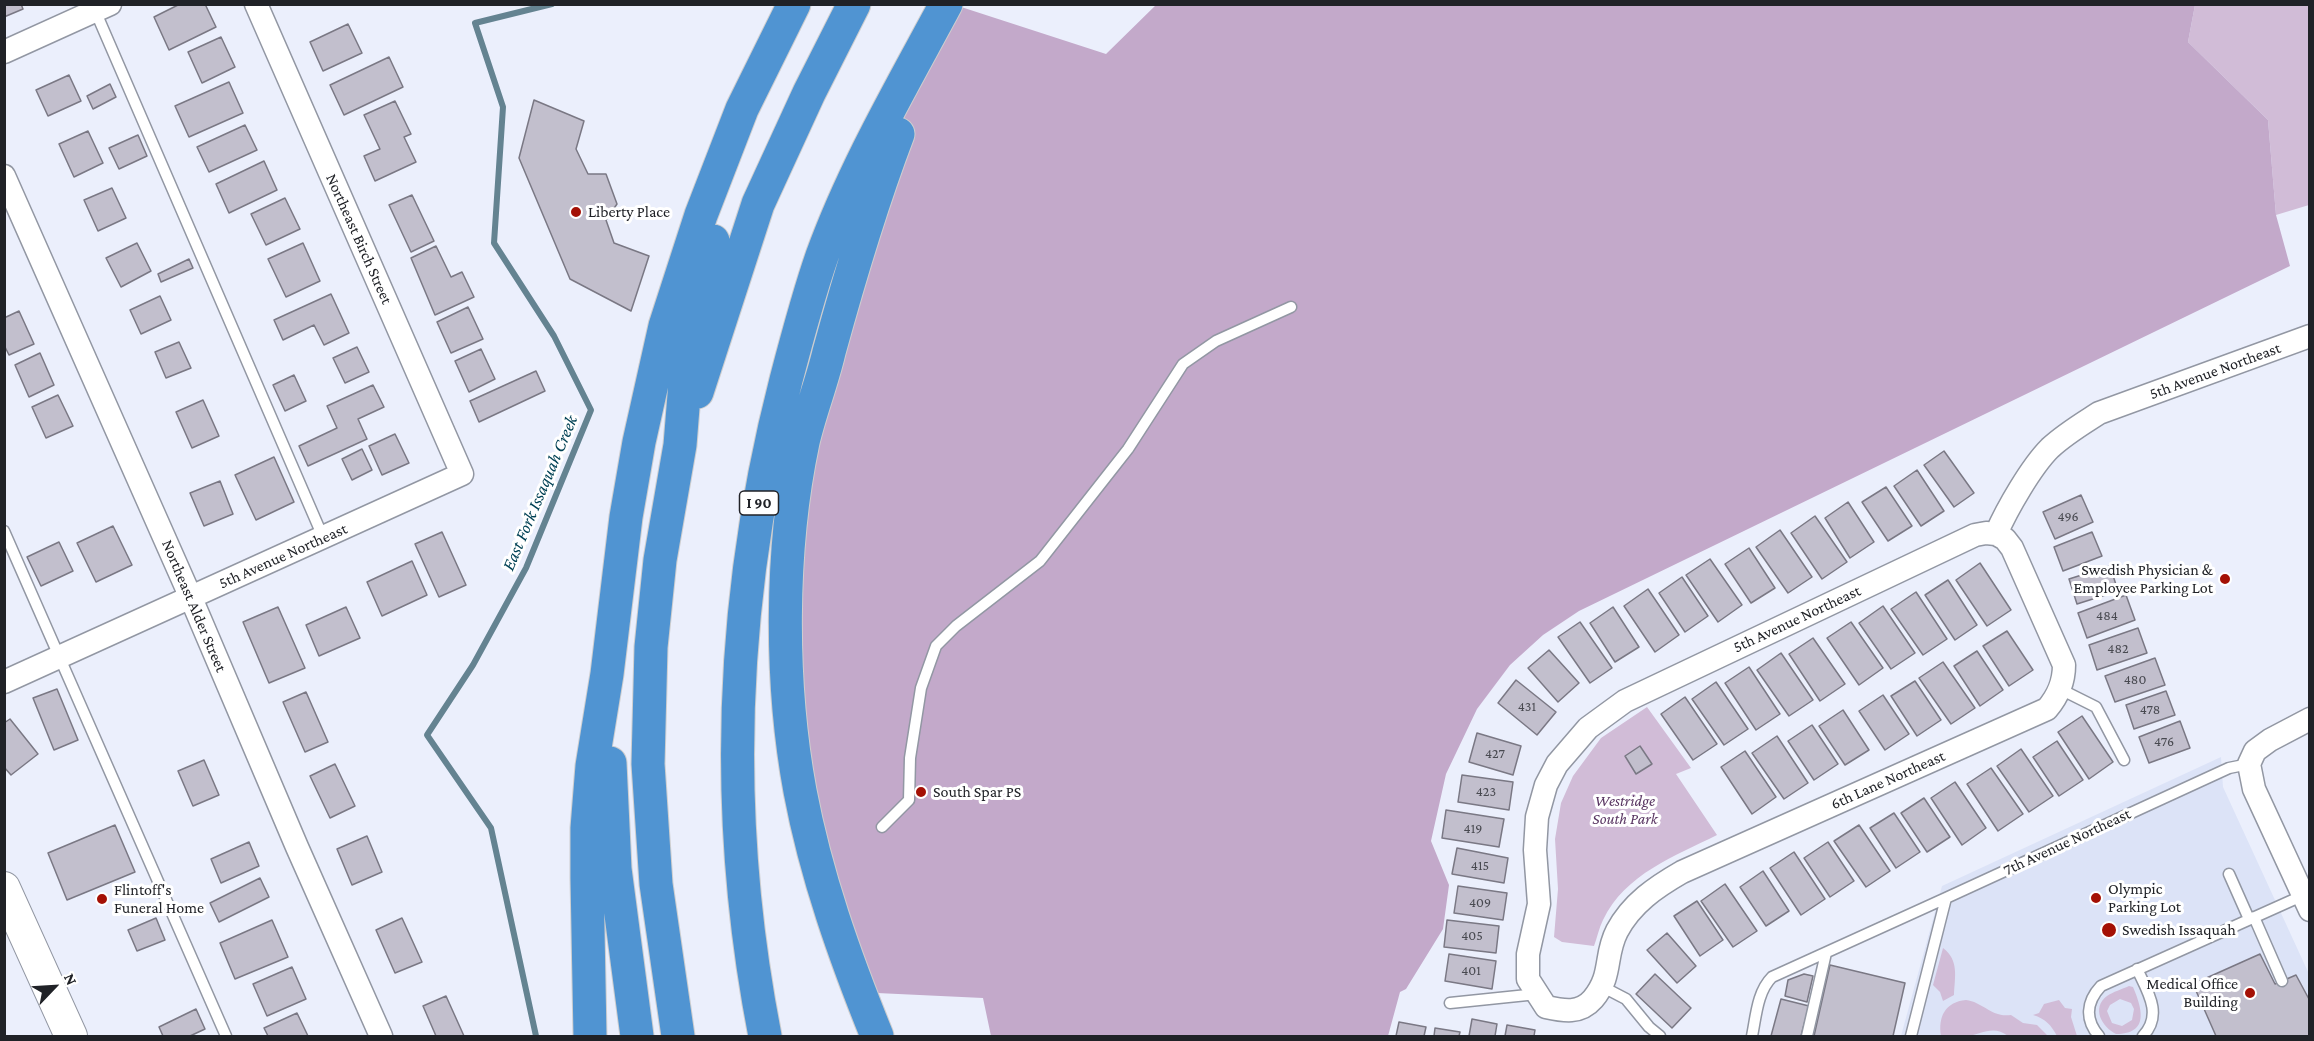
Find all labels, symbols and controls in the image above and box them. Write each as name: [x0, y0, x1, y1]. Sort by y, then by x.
street label: Northeast Birch Street: [322, 171, 396, 307]
place label: Liberty Place: [588, 202, 670, 222]
marker: Liberty Place: [569, 205, 583, 219]
street label: 5th Avenue Northeast: [2147, 338, 2283, 404]
water label: East Fork Issaquah Creek: [497, 412, 583, 574]
road number: I 90: [740, 491, 778, 515]
house number: 496: [2057, 509, 2079, 525]
street label: 5th Avenue Northeast: [216, 519, 350, 593]
street label: Northeast Alder Street: [157, 537, 231, 675]
place label: Swedish Physician & Employee Parking Lot: [2074, 560, 2213, 598]
marker: Swedish Physician & Employee Parking Lot: [2218, 572, 2232, 586]
street label: 5th Avenue Northeast: [1730, 581, 1864, 657]
house number: 484: [2096, 608, 2118, 624]
house number: 482: [2107, 641, 2129, 657]
house number: 480: [2124, 672, 2146, 688]
house number: 431: [1518, 699, 1536, 715]
house number: 478: [2140, 702, 2160, 718]
house number: 476: [2154, 734, 2174, 750]
house number: 427: [1485, 746, 1505, 762]
street label: 6th Lane Northeast: [1828, 746, 1948, 814]
place label: South Spar PS: [933, 782, 1021, 802]
house number: 423: [1476, 784, 1496, 800]
marker: South Spar PS: [914, 785, 928, 799]
park label: Westridge South Park: [1592, 791, 1658, 829]
street label: 7th Avenue Northeast: [2000, 804, 2134, 880]
house number: 419: [1464, 821, 1482, 837]
house number: 415: [1471, 858, 1489, 874]
place label: Olympic Parking Lot: [2108, 879, 2181, 917]
place label: Flintoff's Funeral Home: [114, 880, 204, 918]
marker: Olympic Parking Lot: [2089, 891, 2103, 905]
marker: Flintoff's Funeral Home: [95, 892, 109, 906]
house number: 409: [1469, 895, 1491, 911]
place label: Swedish Issaquah: [2122, 920, 2236, 940]
marker: Swedish Issaquah: [2100, 921, 2118, 939]
house number: 405: [1461, 928, 1483, 944]
north arrow: [24, 957, 84, 1017]
house number: 401: [1461, 963, 1481, 979]
text: N: [61, 971, 81, 988]
place label: Medical Office Building: [2146, 974, 2238, 1012]
marker: Medical Office Building: [2243, 986, 2257, 1000]

